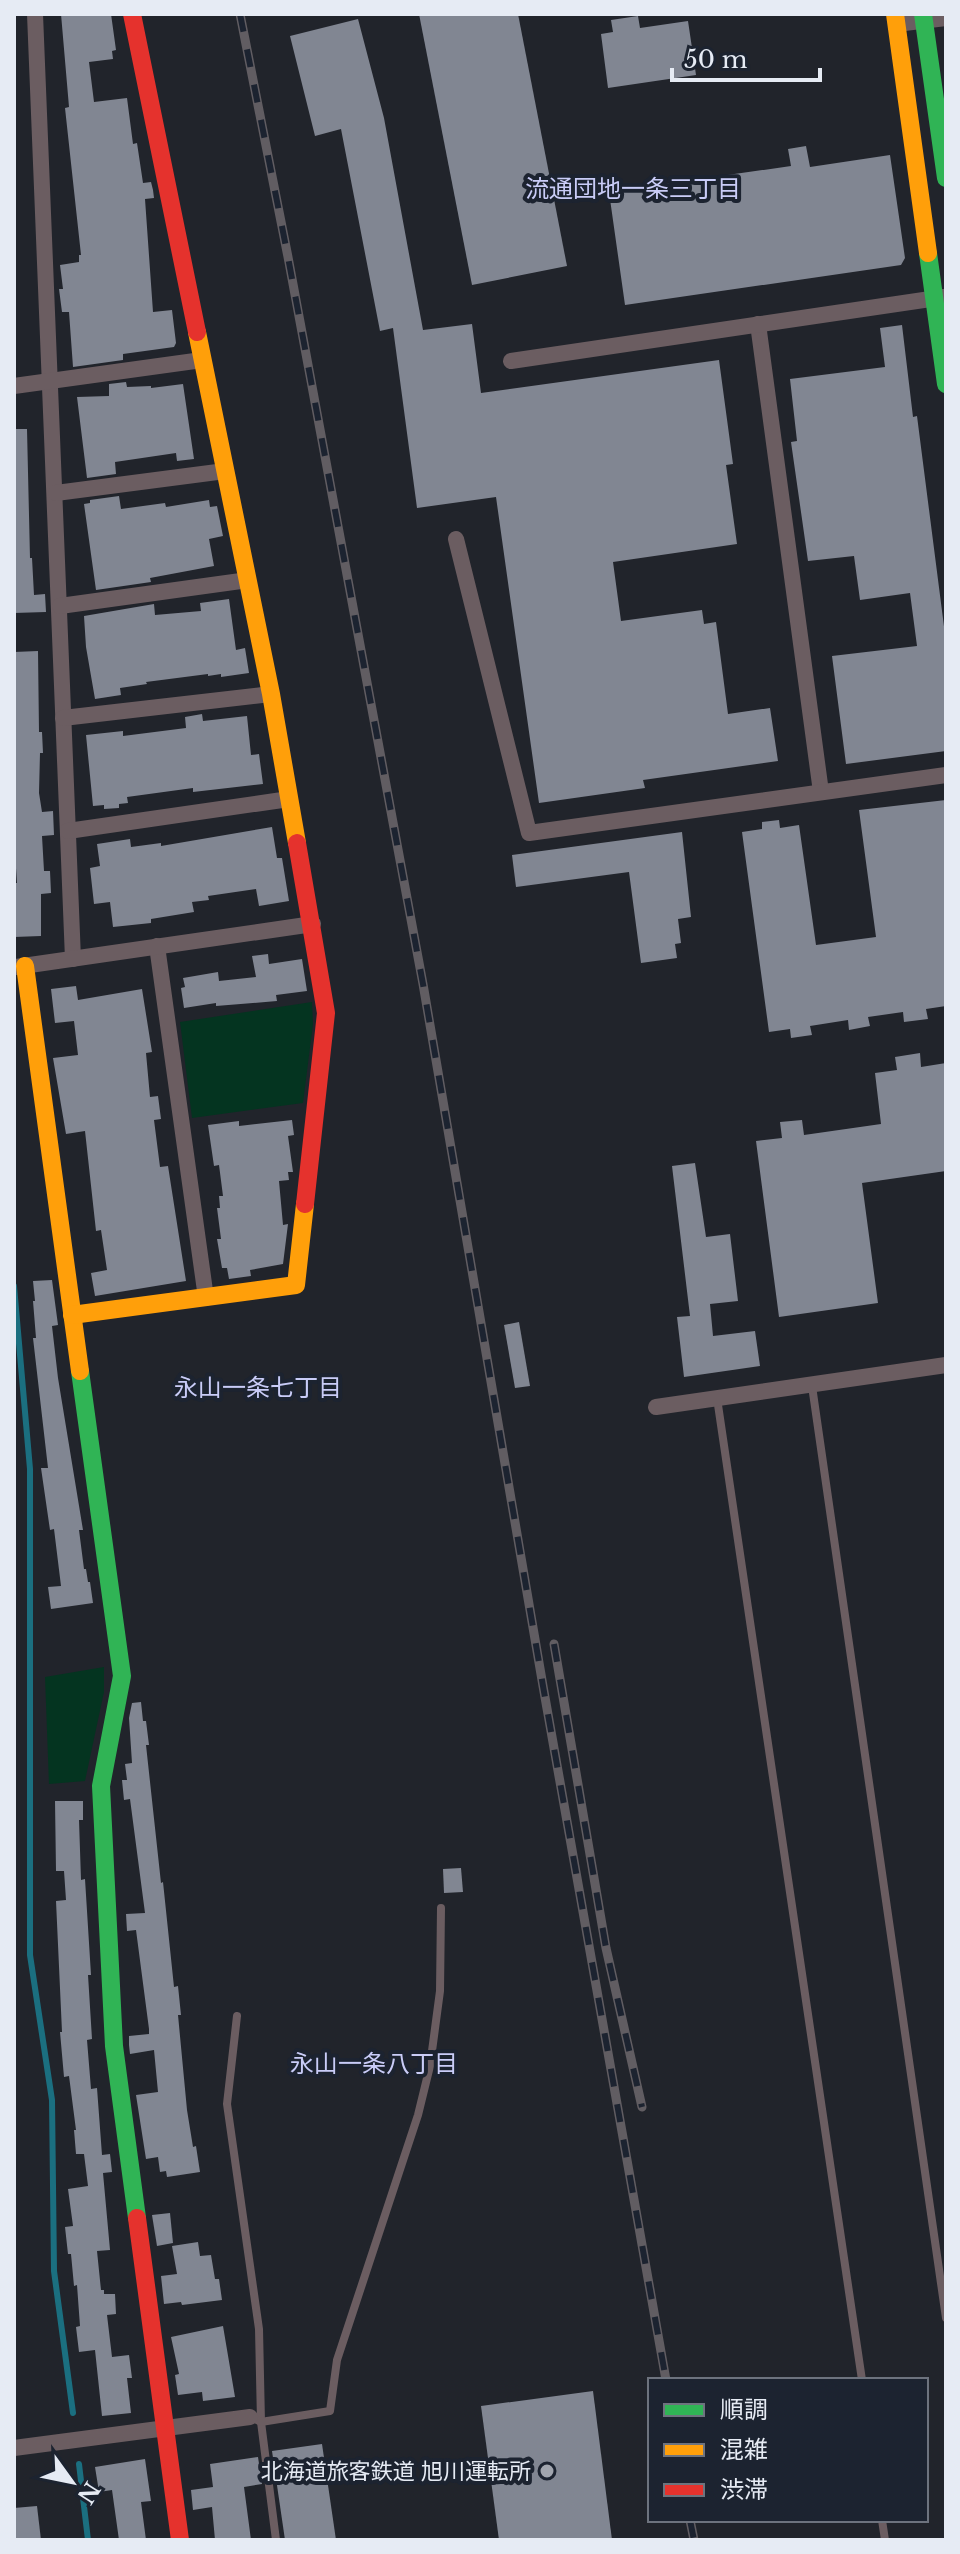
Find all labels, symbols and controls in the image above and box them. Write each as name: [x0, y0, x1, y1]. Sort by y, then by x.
scale bar: [672, 32, 820, 82]
text: 50 m: [684, 45, 748, 74]
district label: 流通団地一条三丁目: [525, 174, 741, 203]
district label: 永山一条七丁目: [174, 1373, 342, 1402]
district label: 永山一条八丁目: [290, 2049, 458, 2078]
legend: [648, 2378, 928, 2522]
text: 順調: [720, 2395, 768, 2424]
text: 混雑: [720, 2435, 768, 2464]
north arrow: [32, 2442, 112, 2522]
place label: 北海道旅客鉄道 旭川運転所: [261, 2458, 531, 2485]
marker: 北海道旅客鉄道 旭川運転所: [538, 2462, 556, 2480]
text: 渋滞: [720, 2475, 768, 2504]
text: N: [71, 2477, 105, 2509]

